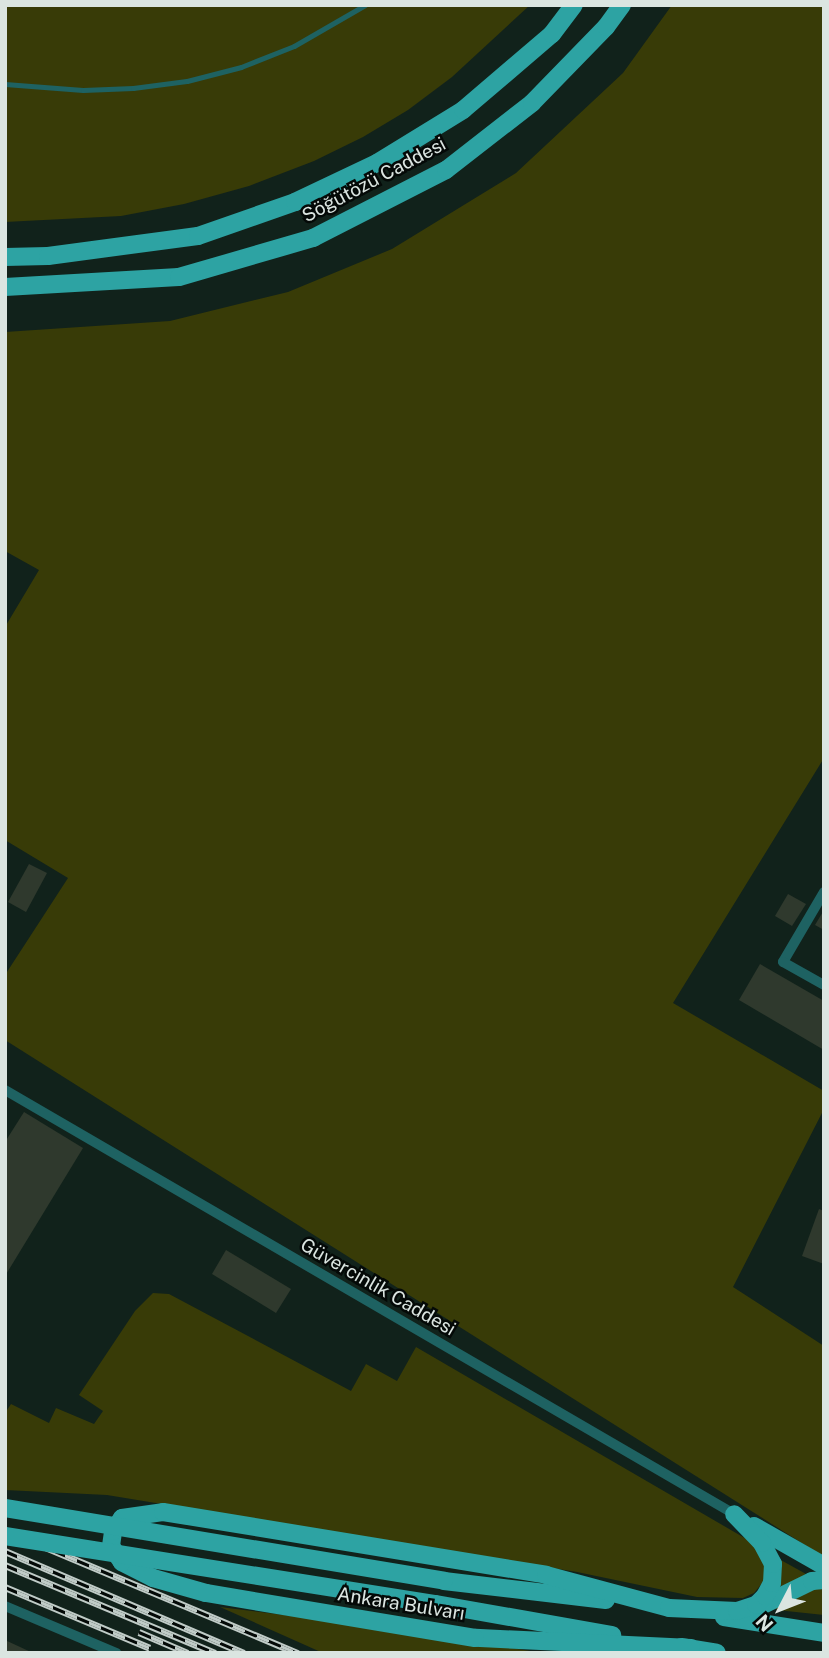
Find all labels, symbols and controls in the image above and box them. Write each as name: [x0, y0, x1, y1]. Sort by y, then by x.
street label: Söğütözü Caddesi: [298, 132, 450, 228]
street label: Güvercinlik Caddesi: [296, 1233, 460, 1341]
north arrow: [745, 1574, 815, 1644]
street label: Ankara Bulvarı: [336, 1583, 466, 1625]
text: N: [751, 1610, 778, 1636]

